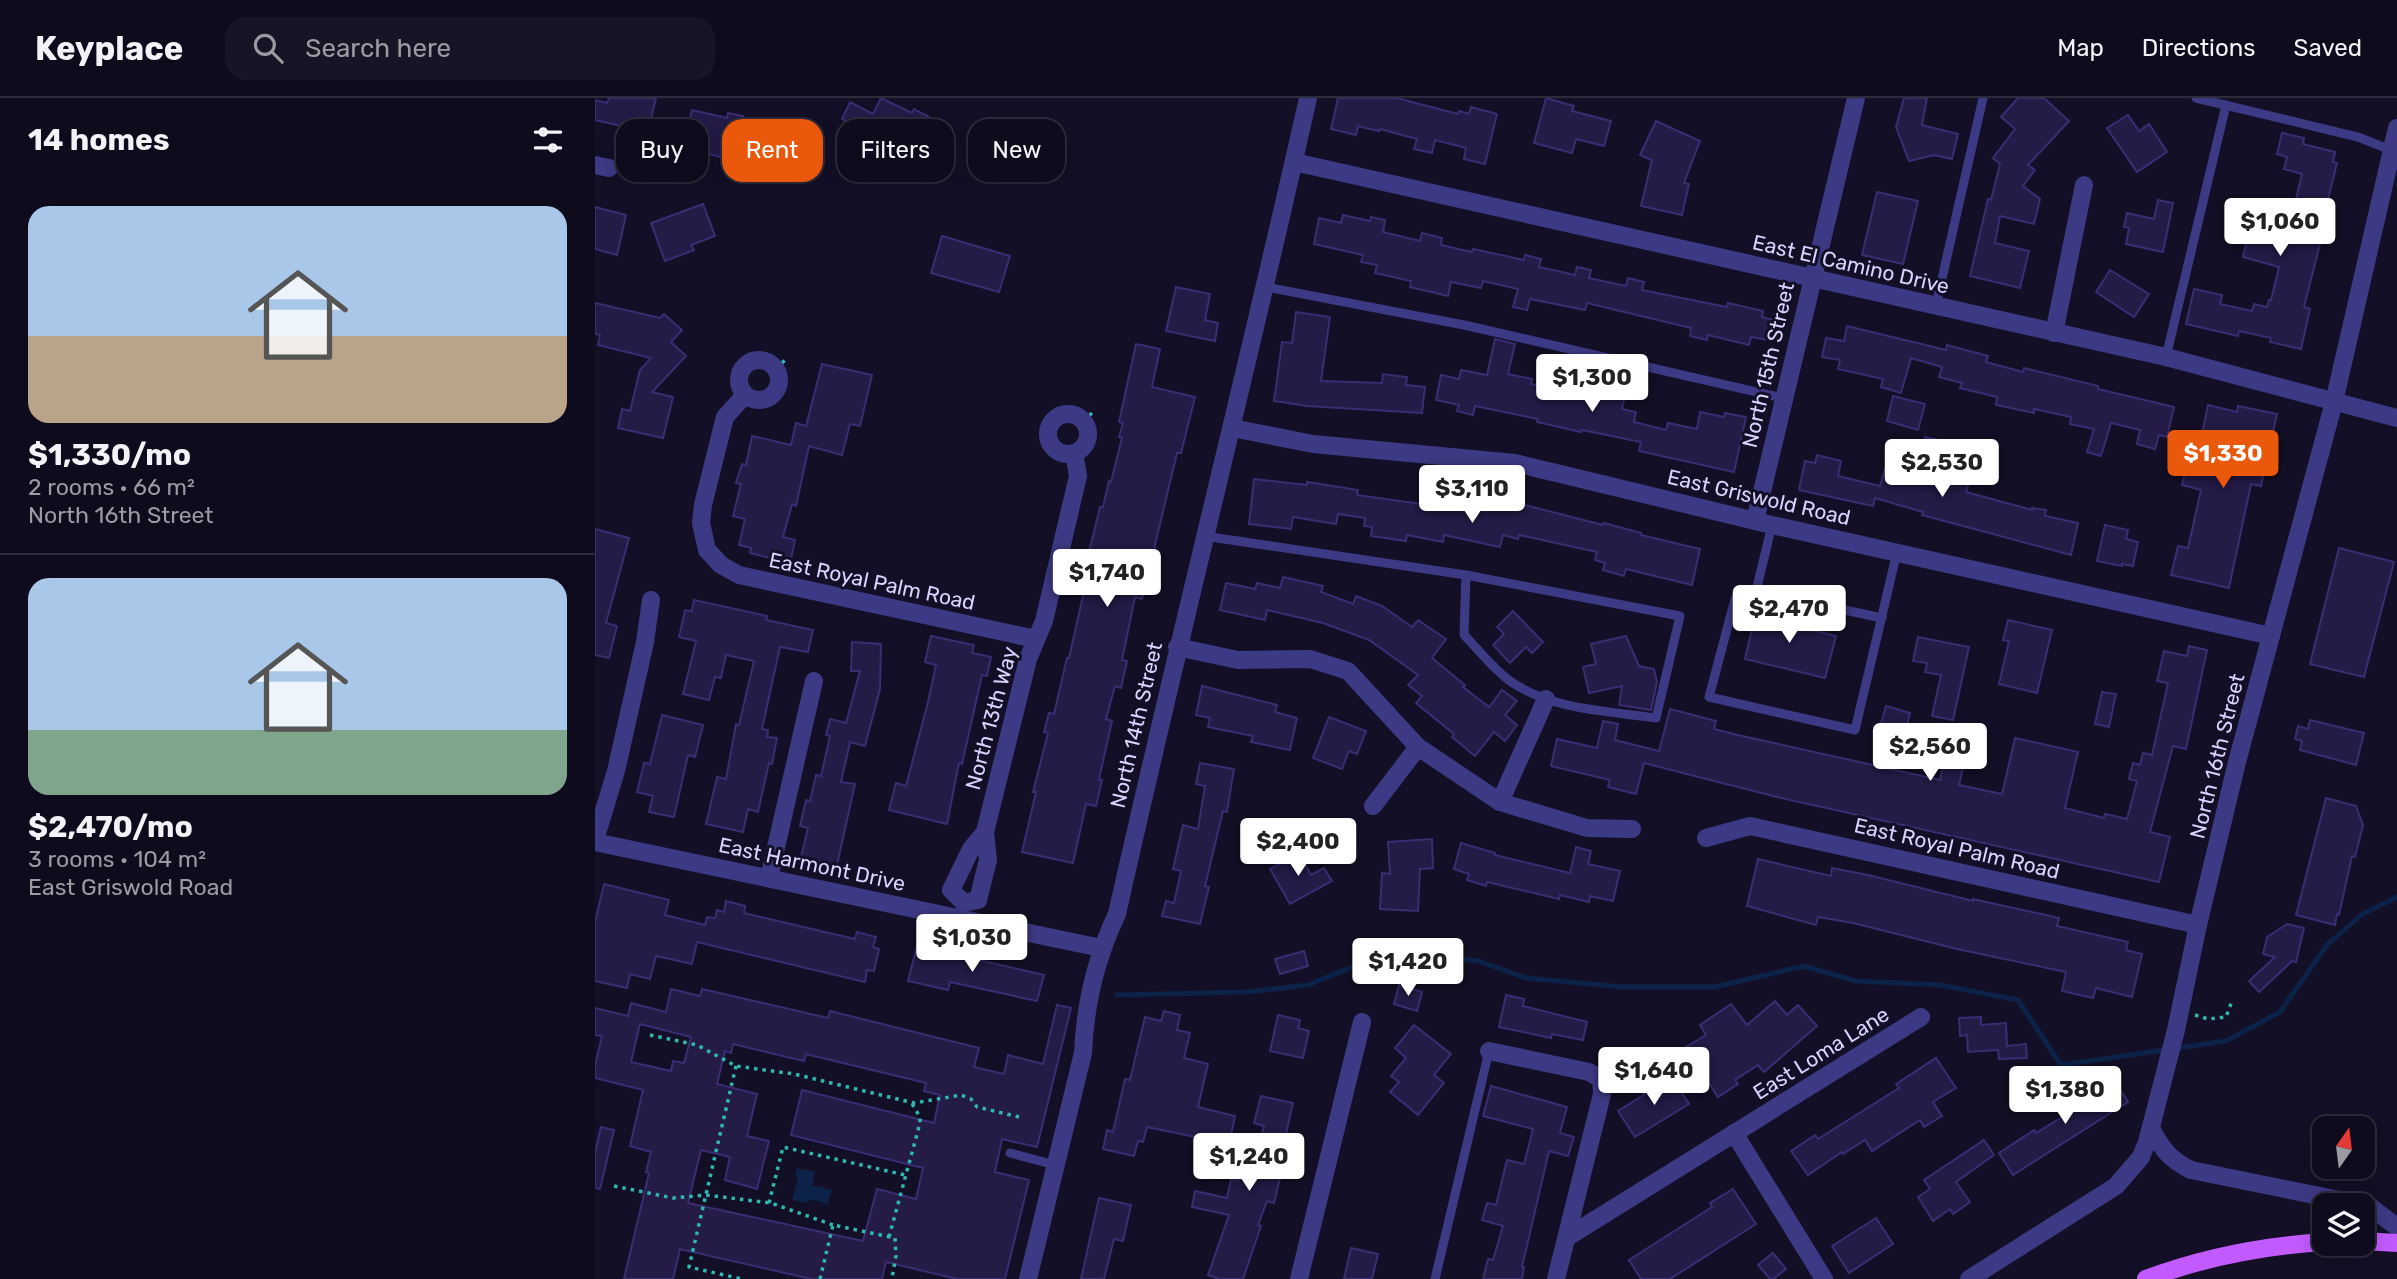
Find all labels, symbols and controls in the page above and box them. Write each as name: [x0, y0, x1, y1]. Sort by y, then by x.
search box: [225, 17, 715, 80]
text: Keyplace: [35, 29, 183, 68]
icon: search: [249, 29, 287, 67]
text: Search here: [305, 33, 451, 64]
text: Map: [2057, 34, 2104, 62]
text: Directions: [2142, 34, 2255, 62]
text: Saved: [2293, 34, 2362, 62]
chip: Buy: [616, 119, 708, 182]
chip: Rent: [722, 119, 823, 182]
chip: Filters: [837, 119, 954, 182]
chip: New: [968, 119, 1065, 182]
icon: filters: [529, 121, 567, 159]
text: 14 homes: [28, 122, 170, 158]
pin: $1,060: [2223, 198, 2337, 258]
text: $1,060: [2240, 207, 2320, 235]
street label: East El Camino Drive: [1750, 229, 1952, 299]
icon: home: [235, 252, 361, 378]
street label: North 15th Street: [1737, 280, 1799, 450]
pin: $1,300: [1535, 354, 1649, 414]
text: $1,300: [1552, 363, 1632, 391]
pin: $1,330: [2166, 430, 2280, 490]
text: $1,330/mo: [28, 437, 191, 473]
text: $1,330: [2183, 439, 2263, 467]
pin: $2,530: [1885, 440, 1999, 499]
text: $2,530: [1901, 448, 1983, 476]
street label: East Griswold Road: [1665, 464, 1853, 530]
pin: $3,110: [1415, 466, 1529, 525]
text: 2 rooms · 66 m²: [28, 473, 195, 501]
text: $3,110: [1435, 474, 1509, 502]
text: North 16th Street: [28, 501, 213, 529]
street label: East Royal Palm Road: [767, 547, 977, 615]
pin: $1,740: [1050, 550, 1164, 609]
text: $1,740: [1069, 558, 1145, 586]
pin: $2,470: [1732, 586, 1846, 645]
text: $2,470: [1749, 594, 1829, 622]
icon: home: [235, 624, 361, 750]
street label: North 14th Street: [1105, 640, 1167, 810]
street label: North 13th Way: [960, 643, 1022, 792]
street label: North 16th Street: [2184, 671, 2250, 841]
pin: $2,560: [1873, 724, 1987, 783]
text: $2,560: [1889, 732, 1971, 760]
text: $2,470/mo: [28, 809, 193, 845]
street label: East Royal Palm Road: [1852, 812, 2062, 884]
pin: $2,400: [1241, 818, 1355, 878]
text: $2,400: [1256, 827, 1340, 855]
street label: East Harmont Drive: [716, 832, 908, 896]
text: 3 rooms · 104 m²: [28, 845, 206, 873]
text: East Griswold Road: [28, 873, 233, 901]
pin: $1,030: [915, 914, 1029, 974]
text: $1,030: [932, 923, 1012, 951]
pin: $1,420: [1351, 939, 1465, 998]
text: $1,420: [1368, 947, 1448, 975]
street label: East Loma Lane: [1749, 1001, 1893, 1105]
pin: $1,640: [1597, 1048, 1711, 1107]
text: $1,640: [1614, 1056, 1694, 1084]
pin: $1,380: [2008, 1066, 2122, 1126]
text: $1,380: [2025, 1075, 2105, 1103]
north arrow: [2312, 1116, 2375, 1180]
map controls: [2312, 1116, 2375, 1256]
pin: $1,240: [1192, 1134, 1306, 1193]
text: $1,240: [1209, 1142, 1289, 1170]
button: layers: [2312, 1193, 2375, 1256]

